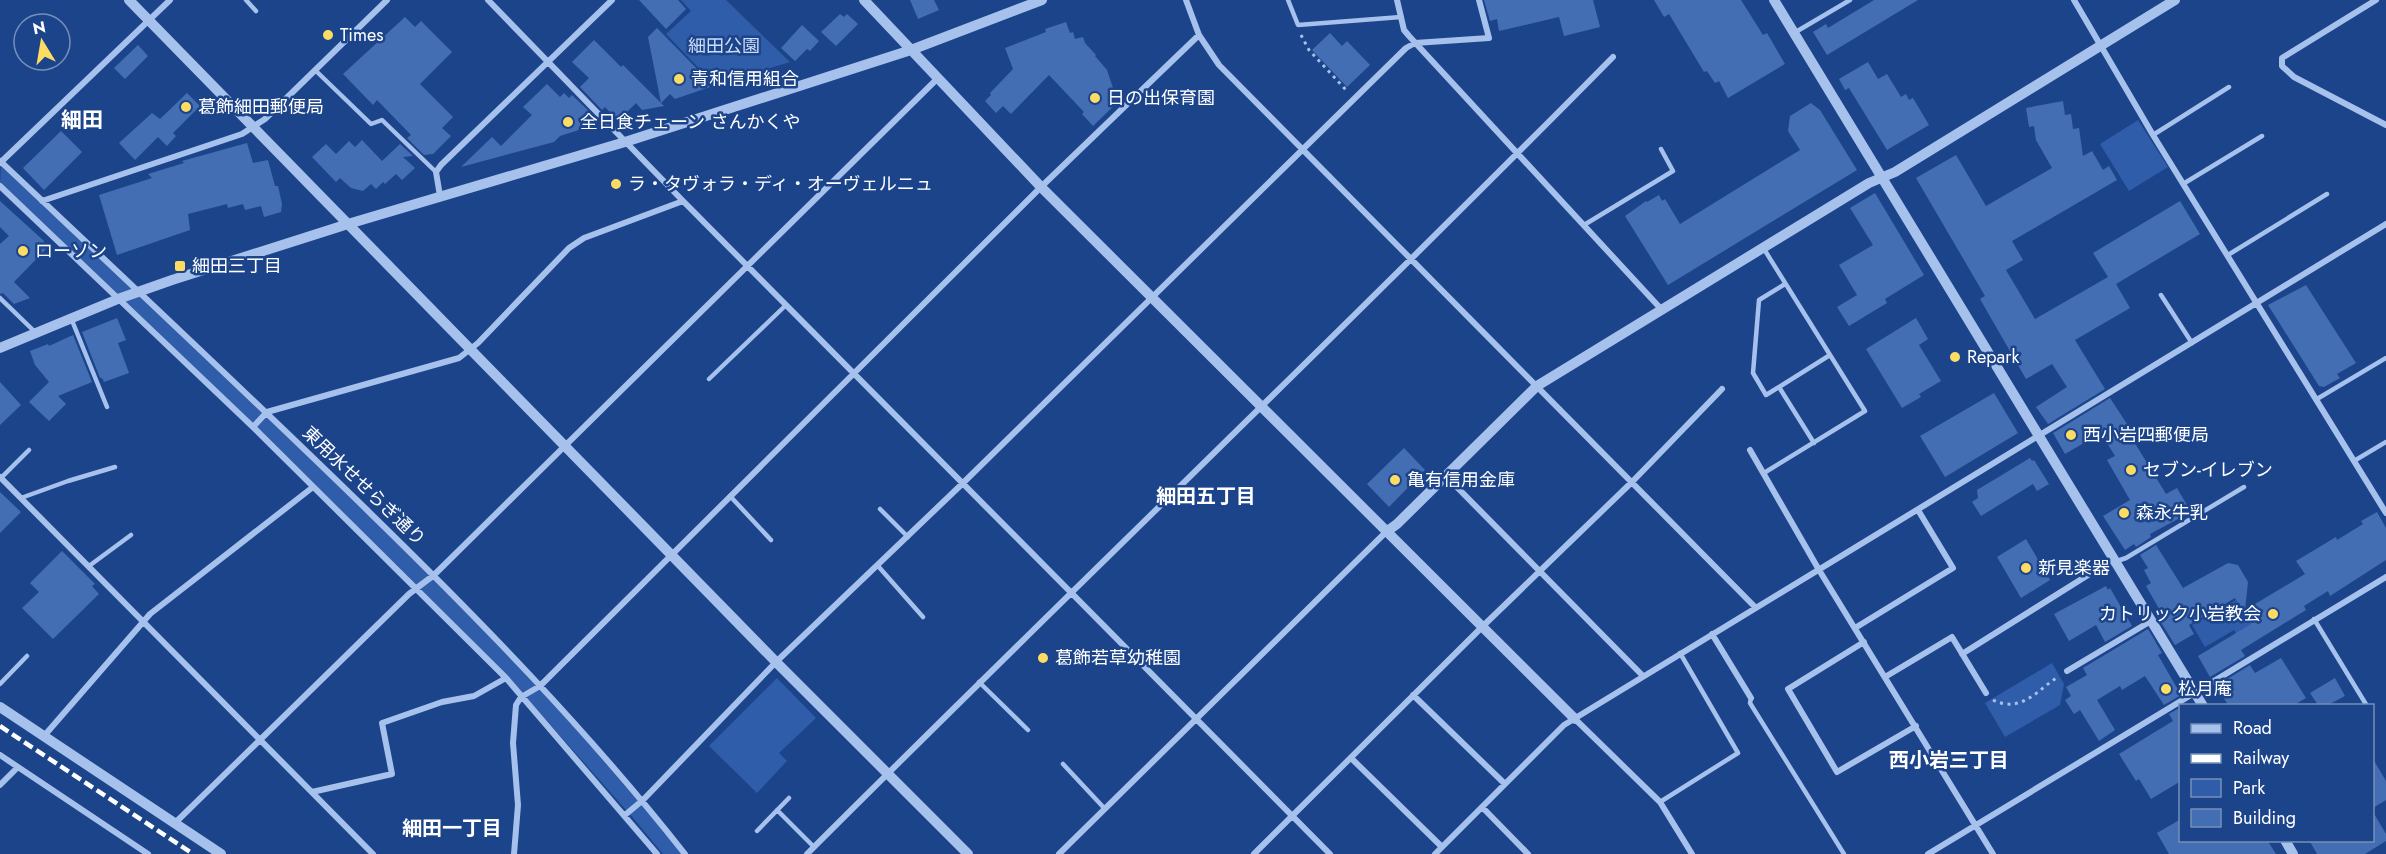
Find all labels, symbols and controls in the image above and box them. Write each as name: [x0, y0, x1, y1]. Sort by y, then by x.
north arrow: [12, 12, 72, 72]
text: N: [31, 15, 48, 40]
place label: Times: [340, 22, 384, 48]
marker: Times: [321, 28, 335, 42]
park label: 細田公園: [688, 33, 760, 59]
place label: 青和信用組合: [691, 66, 799, 92]
marker: 青和信用組合: [672, 72, 686, 86]
place label: 日の出保育園: [1107, 85, 1215, 111]
marker: 日の出保育園: [1088, 91, 1102, 105]
place label: 葛飾細田郵便局: [198, 94, 324, 120]
marker: 葛飾細田郵便局: [179, 100, 193, 114]
district label: 細田: [61, 105, 103, 135]
place label: 全日食チェーン さんかくや: [580, 109, 801, 135]
marker: 全日食チェーン さんかくや: [561, 115, 575, 129]
place label: ラ・タヴォラ・ディ・オーヴェルニュ: [628, 171, 933, 197]
marker: ラ・タヴォラ・ディ・オーヴェルニュ: [609, 177, 623, 191]
place label: ローソン: [35, 238, 107, 264]
marker: ローソン: [16, 244, 30, 258]
place label: 細田三丁目: [192, 253, 282, 279]
marker: 細田三丁目: [173, 259, 187, 273]
place label: Repark: [1967, 344, 2019, 370]
marker: Repark: [1948, 350, 1962, 364]
street label: 東用水せせらぎ通り: [297, 420, 431, 552]
place label: 西小岩四郵便局: [2083, 422, 2209, 448]
marker: 西小岩四郵便局: [2064, 428, 2078, 442]
place label: セブン-イレブン: [2143, 457, 2273, 483]
marker: セブン-イレブン: [2124, 463, 2138, 477]
place label: 亀有信用金庫: [1407, 467, 1515, 493]
marker: 亀有信用金庫: [1388, 473, 1402, 487]
district label: 細田五丁目: [1156, 482, 1256, 511]
place label: 森永牛乳: [2136, 500, 2208, 526]
marker: 森永牛乳: [2117, 506, 2131, 520]
place label: 新見楽器: [2038, 555, 2110, 581]
marker: 新見楽器: [2019, 561, 2033, 575]
place label: カトリック小岩教会: [2099, 601, 2261, 627]
marker: カトリック小岩教会: [2266, 607, 2280, 621]
place label: 葛飾若草幼稚園: [1055, 645, 1181, 671]
marker: 葛飾若草幼稚園: [1036, 651, 1050, 665]
place label: 松月庵: [2178, 676, 2232, 702]
marker: 松月庵: [2159, 682, 2173, 696]
legend: [2179, 704, 2374, 842]
text: Road: [2233, 715, 2272, 741]
text: Railway: [2233, 745, 2289, 771]
district label: 西小岩三丁目: [1889, 746, 2009, 775]
text: Park: [2233, 775, 2265, 801]
text: Building: [2233, 805, 2296, 831]
district label: 細田一丁目: [402, 814, 502, 843]

